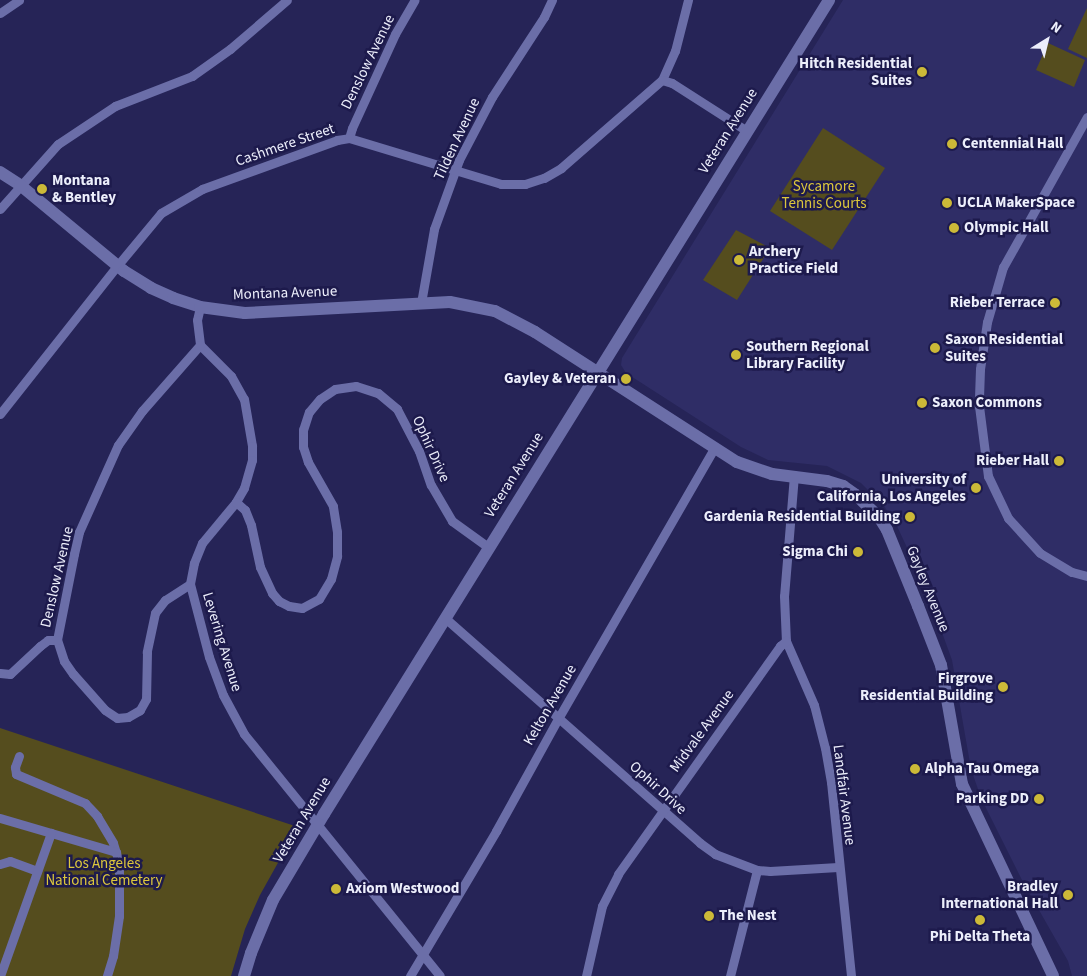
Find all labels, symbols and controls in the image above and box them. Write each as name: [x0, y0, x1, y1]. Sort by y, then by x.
street label: Denslow Avenue: [337, 12, 399, 112]
north arrow: [1022, 15, 1072, 65]
text: N: [1046, 17, 1065, 39]
place label: Hitch Residential Suites: [799, 54, 912, 89]
marker: Hitch Residential Suites: [916, 66, 928, 78]
street label: Veteran Avenue: [695, 85, 761, 177]
street label: Tilden Avenue: [430, 95, 484, 183]
street label: Cashmere Street: [233, 120, 337, 170]
place label: Centennial Hall: [962, 135, 1063, 153]
marker: Centennial Hall: [946, 138, 958, 150]
place label: Montana & Bentley: [52, 171, 116, 206]
park label: Sycamore Tennis Courts: [781, 177, 867, 212]
marker: Montana & Bentley: [36, 183, 48, 195]
place label: UCLA MakerSpace: [957, 194, 1075, 212]
marker: UCLA MakerSpace: [941, 197, 953, 209]
place label: Olympic Hall: [964, 219, 1049, 237]
marker: Olympic Hall: [948, 222, 960, 234]
place label: Archery Practice Field: [749, 242, 838, 277]
marker: Archery Practice Field: [733, 254, 745, 266]
street label: Montana Avenue: [232, 282, 338, 304]
place label: Rieber Terrace: [950, 294, 1045, 312]
marker: Rieber Terrace: [1049, 297, 1061, 309]
place label: Saxon Residential Suites: [945, 330, 1063, 365]
place label: Southern Regional Library Facility: [746, 337, 869, 372]
marker: Saxon Residential Suites: [929, 342, 941, 354]
marker: Southern Regional Library Facility: [730, 349, 742, 361]
place label: Gayley & Veteran: [504, 370, 616, 388]
marker: Gayley & Veteran: [620, 373, 632, 385]
place label: Saxon Commons: [932, 394, 1042, 412]
marker: Saxon Commons: [916, 397, 928, 409]
street label: Ophir Drive: [408, 413, 454, 485]
street label: Veteran Avenue: [481, 429, 547, 521]
place label: Rieber Hall: [976, 452, 1049, 470]
marker: Rieber Hall: [1053, 455, 1065, 467]
place label: University of California, Los Angeles: [817, 470, 966, 505]
marker: University of California, Los Angeles: [970, 482, 982, 494]
place label: Gardenia Residential Building: [704, 508, 900, 526]
marker: Gardenia Residential Building: [904, 511, 916, 523]
street label: Denslow Avenue: [37, 525, 77, 629]
place label: Sigma Chi: [782, 543, 848, 561]
street label: Gayley Avenue: [903, 543, 953, 635]
marker: Sigma Chi: [852, 546, 864, 558]
street label: Levering Avenue: [198, 590, 246, 694]
street label: Kelton Avenue: [520, 661, 580, 749]
place label: Firgrove Residential Building: [860, 669, 993, 704]
marker: Firgrove Residential Building: [997, 681, 1009, 693]
street label: Midvale Avenue: [666, 686, 738, 776]
street label: Landfair Avenue: [829, 744, 859, 846]
street label: Ophir Drive: [626, 758, 690, 818]
place label: Alpha Tau Omega: [925, 760, 1039, 778]
marker: Alpha Tau Omega: [909, 763, 921, 775]
street label: Veteran Avenue: [269, 774, 335, 866]
place label: Parking DD: [956, 790, 1029, 808]
marker: Parking DD: [1033, 793, 1045, 805]
park label: Los Angeles National Cemetery: [45, 854, 163, 889]
place label: Bradley International Hall: [941, 877, 1058, 912]
place label: Axiom Westwood: [346, 880, 459, 898]
marker: Axiom Westwood: [330, 883, 342, 895]
marker: Bradley International Hall: [1062, 889, 1074, 901]
place label: The Nest: [719, 907, 777, 925]
marker: The Nest: [703, 910, 715, 922]
marker: Phi Delta Theta: [974, 914, 986, 926]
place label: Phi Delta Theta: [930, 928, 1030, 946]

